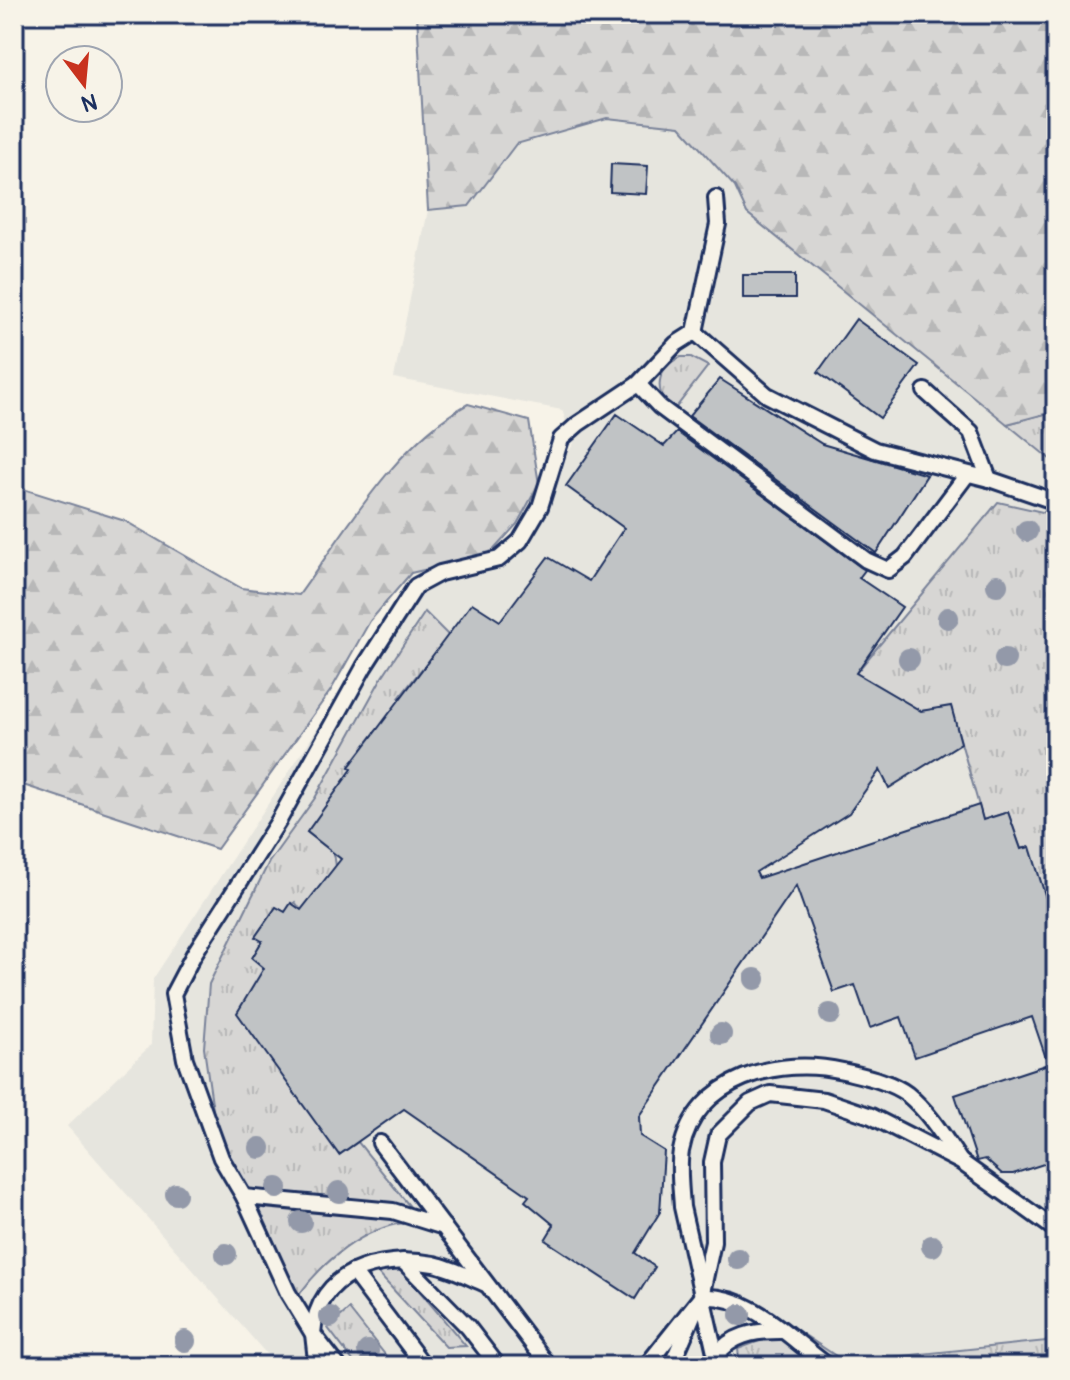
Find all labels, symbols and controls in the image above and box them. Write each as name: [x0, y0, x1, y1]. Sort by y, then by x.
north arrow: [44, 44, 124, 124]
text: N: [78, 87, 100, 118]

